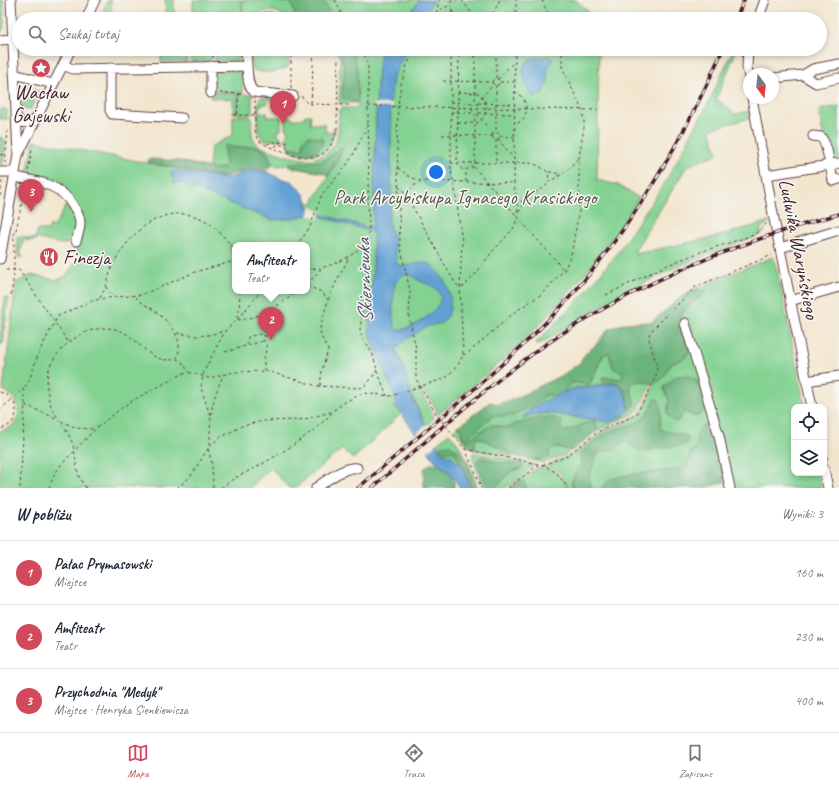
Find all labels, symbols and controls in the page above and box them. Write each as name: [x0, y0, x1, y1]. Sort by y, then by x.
search box: [12, 12, 827, 56]
icon: search: [26, 23, 48, 45]
text: Szukaj tutaj: [58, 25, 119, 44]
place icon: Wacław Gajewski: [30, 57, 52, 79]
north arrow: [743, 68, 779, 104]
place label: Wacław Gajewski: [12, 80, 72, 128]
pin: 1: [270, 91, 296, 124]
your location: [426, 162, 446, 182]
street label: Ludwika Waryńskiego: [773, 177, 825, 322]
pin: 3: [18, 179, 44, 212]
park label: Park Arcybiskupa Ignacego Krasickiego: [333, 185, 599, 210]
water label: Skierniewka: [349, 236, 378, 323]
popup: [232, 242, 310, 294]
place label: Finezja: [63, 245, 112, 270]
restaurant icon: Finezja: [38, 246, 60, 268]
text: Amfiteatr: [246, 251, 296, 270]
text: Teatr: [246, 270, 269, 286]
pin: 2: [258, 307, 284, 340]
map controls: [791, 404, 827, 476]
button: locate: [791, 404, 827, 440]
button: layers: [791, 440, 827, 476]
text: W pobliżu: [16, 504, 71, 525]
text: Wyniki: 3: [782, 506, 823, 522]
text: Pałac Prymasowski: [54, 555, 151, 574]
text: 1: [26, 565, 32, 581]
text: 160 m: [795, 565, 823, 581]
text: Miejsce: [54, 574, 86, 590]
text: Amfiteatr: [54, 619, 104, 638]
text: 2: [26, 629, 32, 645]
text: 230 m: [795, 629, 823, 645]
text: Teatr: [54, 638, 77, 654]
text: Przychodnia "Medyk": [54, 683, 160, 702]
text: 3: [26, 693, 32, 709]
text: 400 m: [795, 693, 823, 709]
text: Miejsce · Henryka Sienkiewicza: [54, 702, 188, 718]
tab: Mapa: [127, 742, 149, 780]
tab: Trasa: [403, 742, 425, 780]
tab: Zapisane: [679, 742, 712, 780]

